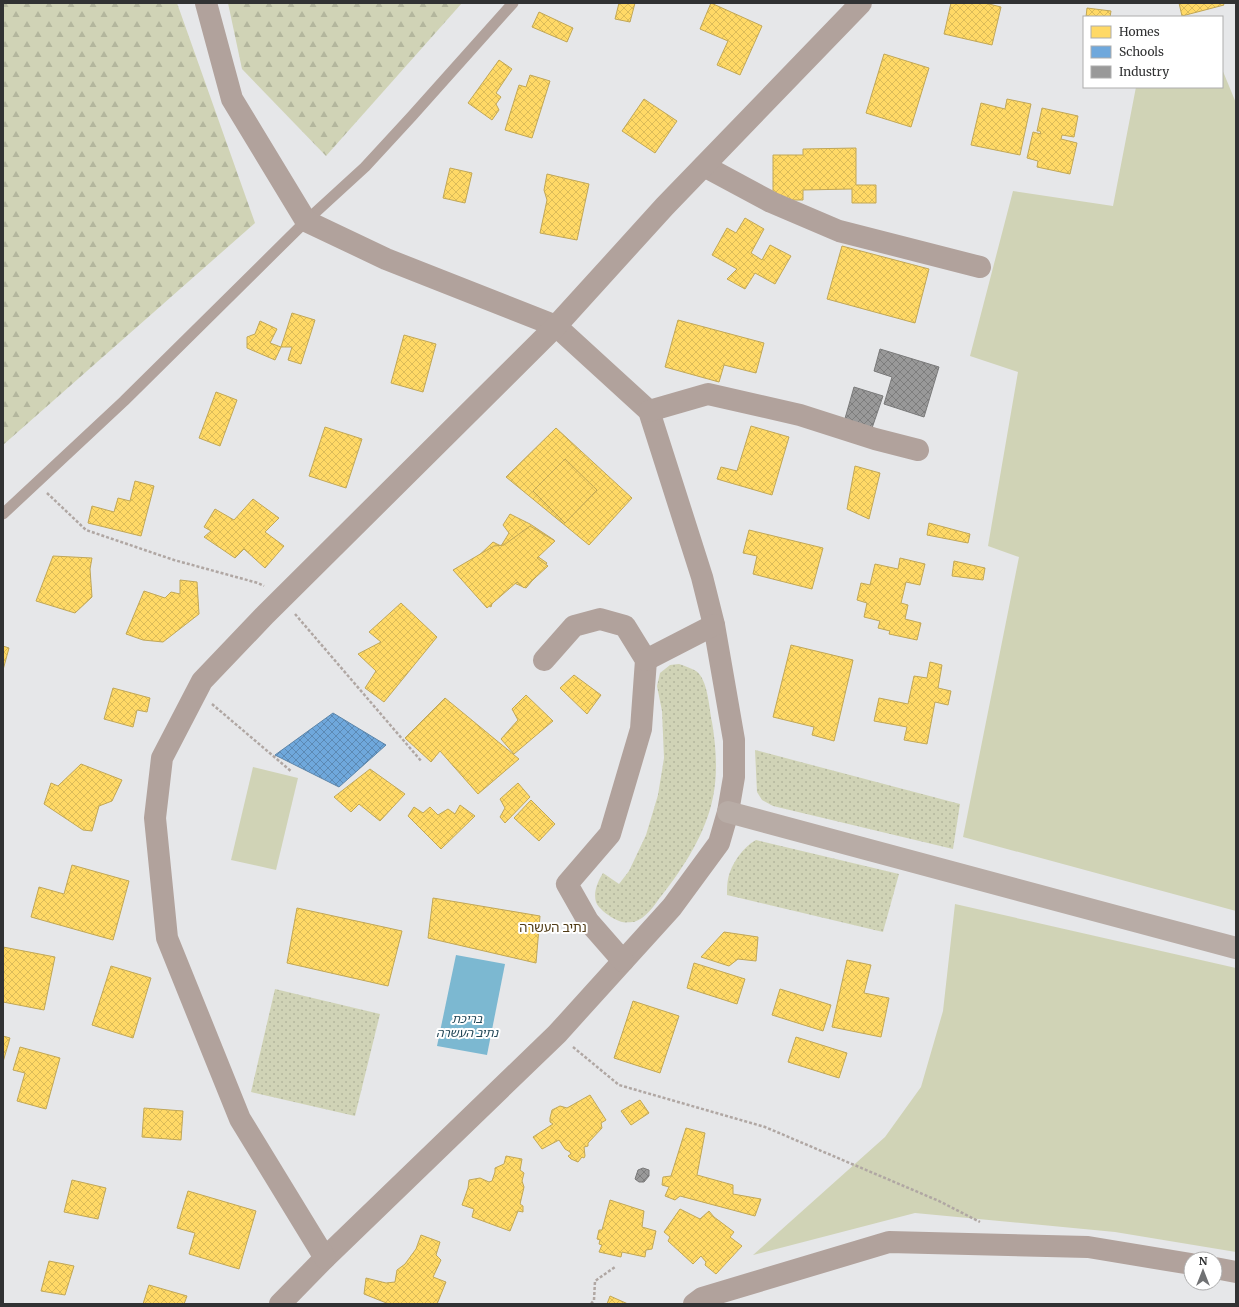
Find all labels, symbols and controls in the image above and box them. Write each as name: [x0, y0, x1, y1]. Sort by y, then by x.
legend: [1083, 16, 1223, 88]
text: Homes: [1119, 24, 1160, 39]
text: Schools: [1119, 44, 1164, 59]
text: Industry: [1119, 64, 1169, 79]
district label: נתיב העשרה: [519, 919, 587, 936]
water label: בריכת נתיב העשרה: [436, 1011, 499, 1040]
north arrow: [1183, 1251, 1223, 1291]
text: N: [1199, 1254, 1208, 1268]

